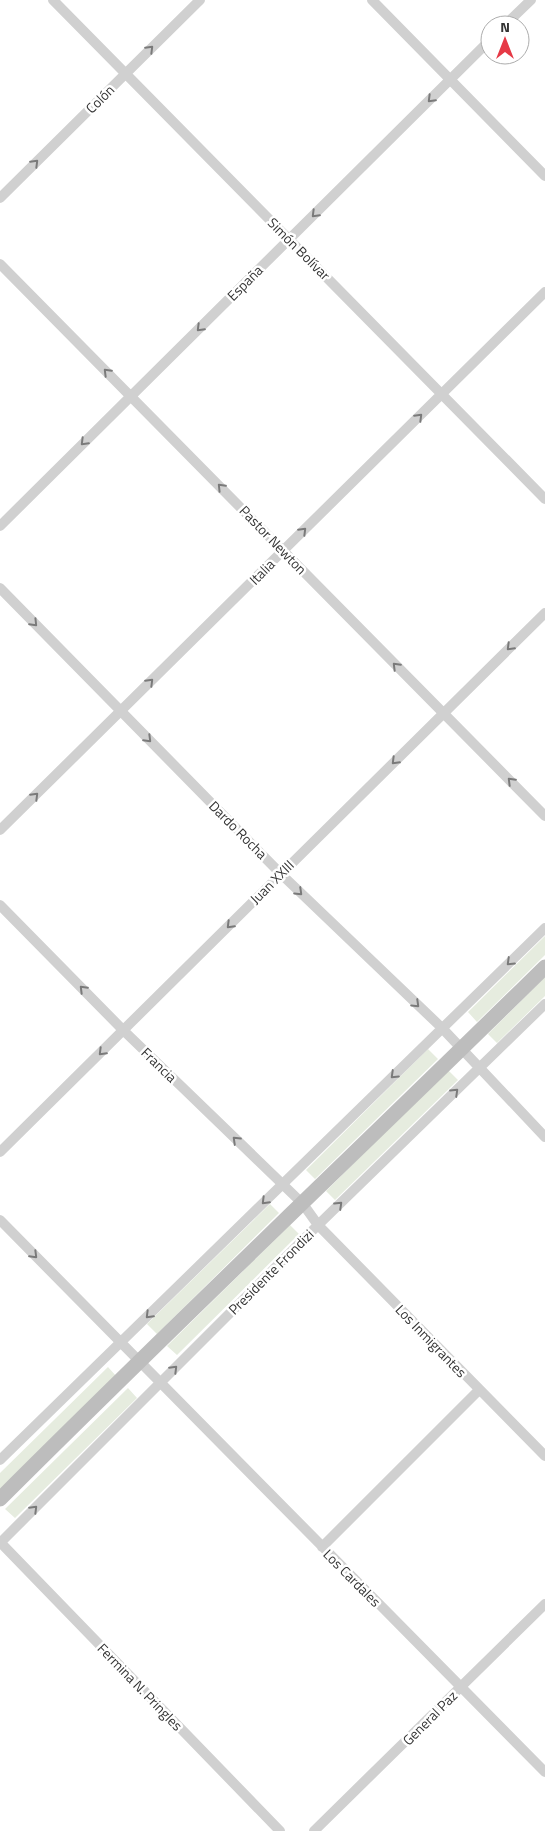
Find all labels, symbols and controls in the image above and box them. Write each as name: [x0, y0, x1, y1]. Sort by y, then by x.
north arrow: [480, 15, 530, 65]
text: N: [500, 16, 510, 37]
one-way arrow: [145, 46, 154, 55]
street label: Colón: [81, 80, 119, 118]
one-way arrow: [427, 93, 436, 102]
one-way arrow: [29, 160, 38, 169]
one-way arrow: [312, 208, 321, 217]
street label: Simón Bolívar: [263, 213, 336, 285]
street label: España: [222, 260, 267, 305]
one-way arrow: [196, 322, 205, 331]
one-way arrow: [104, 368, 113, 377]
one-way arrow: [413, 413, 422, 422]
one-way arrow: [81, 437, 90, 446]
one-way arrow: [218, 484, 227, 493]
street label: Pastor Newton: [235, 500, 312, 579]
one-way arrow: [298, 528, 307, 537]
street label: Italia: [244, 554, 279, 589]
one-way arrow: [28, 617, 37, 626]
one-way arrow: [507, 641, 516, 650]
one-way arrow: [393, 662, 402, 671]
one-way arrow: [145, 679, 154, 688]
one-way arrow: [142, 733, 151, 742]
one-way arrow: [392, 755, 401, 764]
one-way arrow: [507, 778, 516, 787]
one-way arrow: [29, 793, 38, 802]
street label: Dardo Rocha: [204, 796, 272, 864]
street label: Juan XXIII: [245, 855, 299, 909]
one-way arrow: [294, 886, 303, 895]
one-way arrow: [226, 919, 235, 928]
one-way arrow: [507, 956, 516, 965]
one-way arrow: [80, 986, 89, 995]
one-way arrow: [411, 998, 420, 1007]
street label: Francia: [137, 1042, 182, 1087]
one-way arrow: [99, 1046, 108, 1055]
one-way arrow: [390, 1069, 399, 1078]
one-way arrow: [450, 1089, 459, 1098]
one-way arrow: [233, 1137, 242, 1146]
one-way arrow: [262, 1195, 271, 1204]
one-way arrow: [333, 1202, 342, 1211]
street label: Presidente Frondizi: [223, 1224, 318, 1319]
one-way arrow: [28, 1249, 37, 1258]
street label: Los Inmigrantes: [391, 1299, 472, 1382]
one-way arrow: [146, 1309, 155, 1318]
one-way arrow: [168, 1366, 177, 1375]
one-way arrow: [29, 1506, 38, 1515]
street label: Los Cardales: [319, 1544, 386, 1611]
street label: Fermina N. Pringles: [93, 1638, 188, 1735]
street label: General Paz: [397, 1685, 462, 1750]

